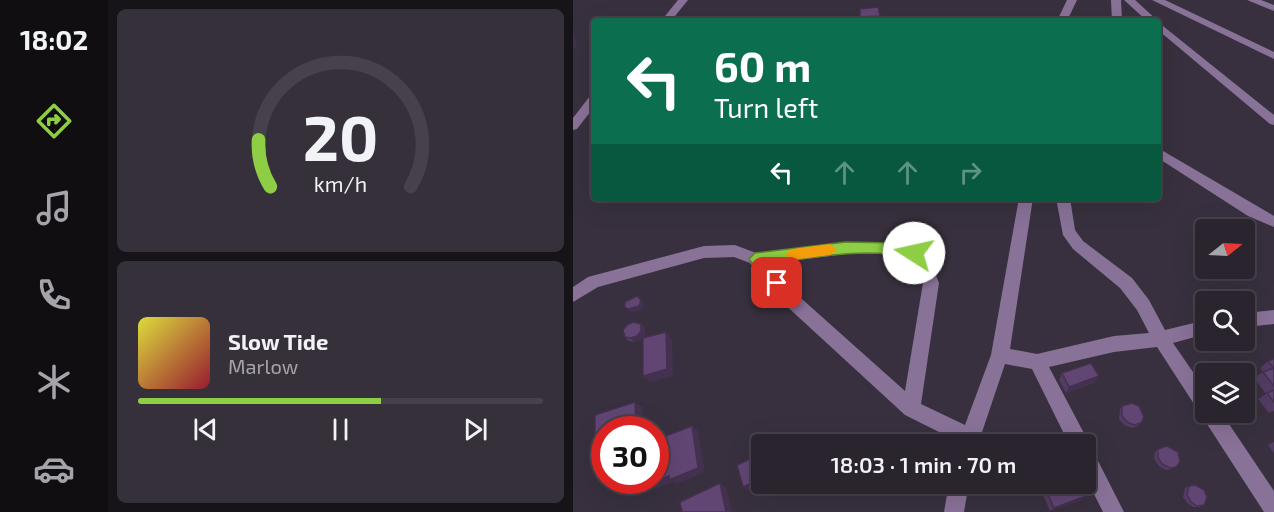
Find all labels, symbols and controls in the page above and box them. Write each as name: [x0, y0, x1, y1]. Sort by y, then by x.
text: 18:02: [20, 23, 88, 55]
text: 60 m: [714, 40, 811, 90]
icon: left: [615, 42, 693, 120]
text: Turn left: [714, 91, 818, 123]
text: 20: [303, 99, 378, 174]
icon: directions: [33, 100, 75, 142]
icon: left: [765, 156, 798, 189]
icon: ahead: [828, 156, 861, 189]
icon: ahead: [891, 156, 924, 189]
icon: right: [954, 156, 987, 189]
text: km/h: [314, 172, 367, 197]
icon: music: [33, 187, 75, 229]
north arrow: [1195, 219, 1255, 279]
map controls: [1195, 219, 1255, 423]
position arrow: [882, 221, 946, 285]
pin: [751, 257, 802, 308]
icon: arrive: [760, 266, 793, 299]
icon: phone: [33, 274, 75, 316]
button: search: [1195, 291, 1255, 351]
text: Slow Tide: [228, 328, 328, 354]
text: Marlow: [228, 354, 298, 378]
icon: climate: [33, 361, 75, 403]
button: layers: [1195, 363, 1255, 423]
icon: previous: [189, 413, 222, 446]
icon: pause: [324, 413, 357, 446]
icon: next: [459, 413, 492, 446]
speed limit sign: 30: [591, 416, 669, 494]
icon: car: [33, 448, 75, 490]
text: 18:03 · 1 min · 70 m: [831, 451, 1016, 477]

